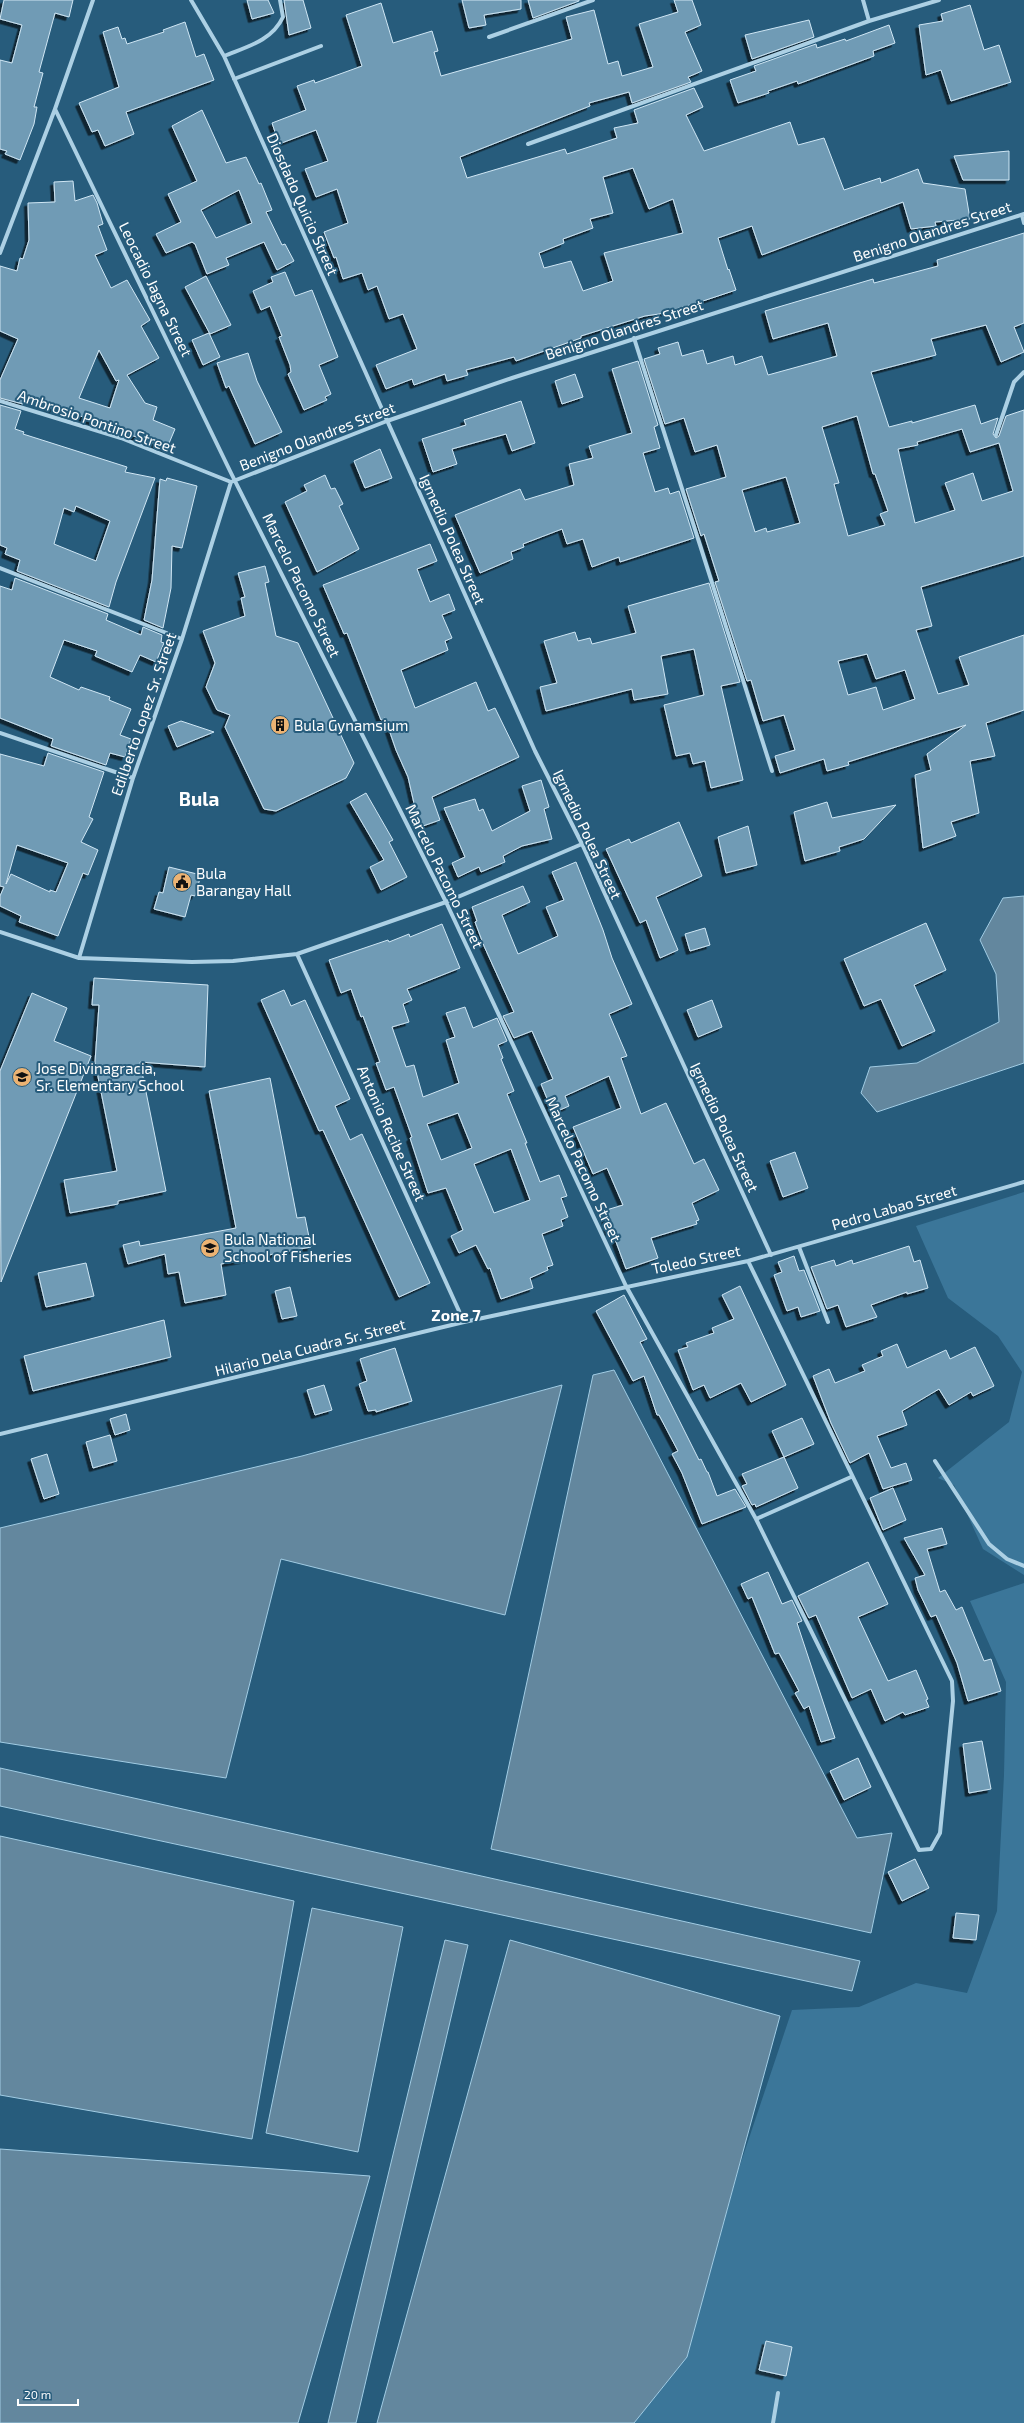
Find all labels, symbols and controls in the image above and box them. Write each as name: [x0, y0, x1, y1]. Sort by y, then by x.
street label: Diosdado Quicio Street: [263, 130, 343, 279]
street label: Benigno Olandres Street: [851, 197, 1014, 265]
street label: Leocadio Jagna Street: [116, 219, 197, 359]
street label: Benigno Olandres Street: [543, 295, 706, 363]
street label: Ambrosio Pontino Street: [15, 385, 179, 457]
street label: Benigno Olandres Street: [237, 398, 398, 474]
street label: Igmedio Polea Street: [416, 471, 490, 607]
street label: Marcelo Pacomo Street: [259, 510, 345, 660]
street label: Edilberto Lopez Sr. Street: [107, 630, 180, 798]
building icon: Bula Gynamsium: [269, 714, 291, 736]
place label: Bula Gynamsium: [294, 716, 408, 734]
street label: Igmedio Polea Street: [550, 766, 626, 902]
district label: Bula: [179, 787, 219, 810]
street label: Marcelo Pacomo Street: [402, 801, 488, 951]
place label: Bula Barangay Hall: [196, 864, 292, 899]
public building icon: Bula Barangay Hall: [171, 871, 193, 893]
place label: Jose Divinagracia, Sr. Elementary School: [36, 1059, 185, 1094]
street label: Igmedio Polea Street: [687, 1059, 763, 1195]
street label: Antonio Recibe Street: [354, 1062, 430, 1204]
school or university icon: Jose Divinagracia, Sr. Elementary School: [11, 1066, 33, 1088]
street label: Marcelo Pacomo Street: [542, 1093, 626, 1245]
street label: Pedro Labao Street: [829, 1180, 959, 1233]
place label: Bula National School of Fisheries: [224, 1230, 352, 1265]
school or university icon: Bula National School of Fisheries: [199, 1237, 221, 1259]
street label: Toledo Street: [650, 1241, 742, 1277]
district label: Zone 7: [431, 1305, 481, 1324]
street label: Hilario Dela Cuadra Sr. Street: [213, 1315, 407, 1379]
scale bar: [18, 2381, 78, 2407]
text: 20 m: [24, 2387, 51, 2401]

